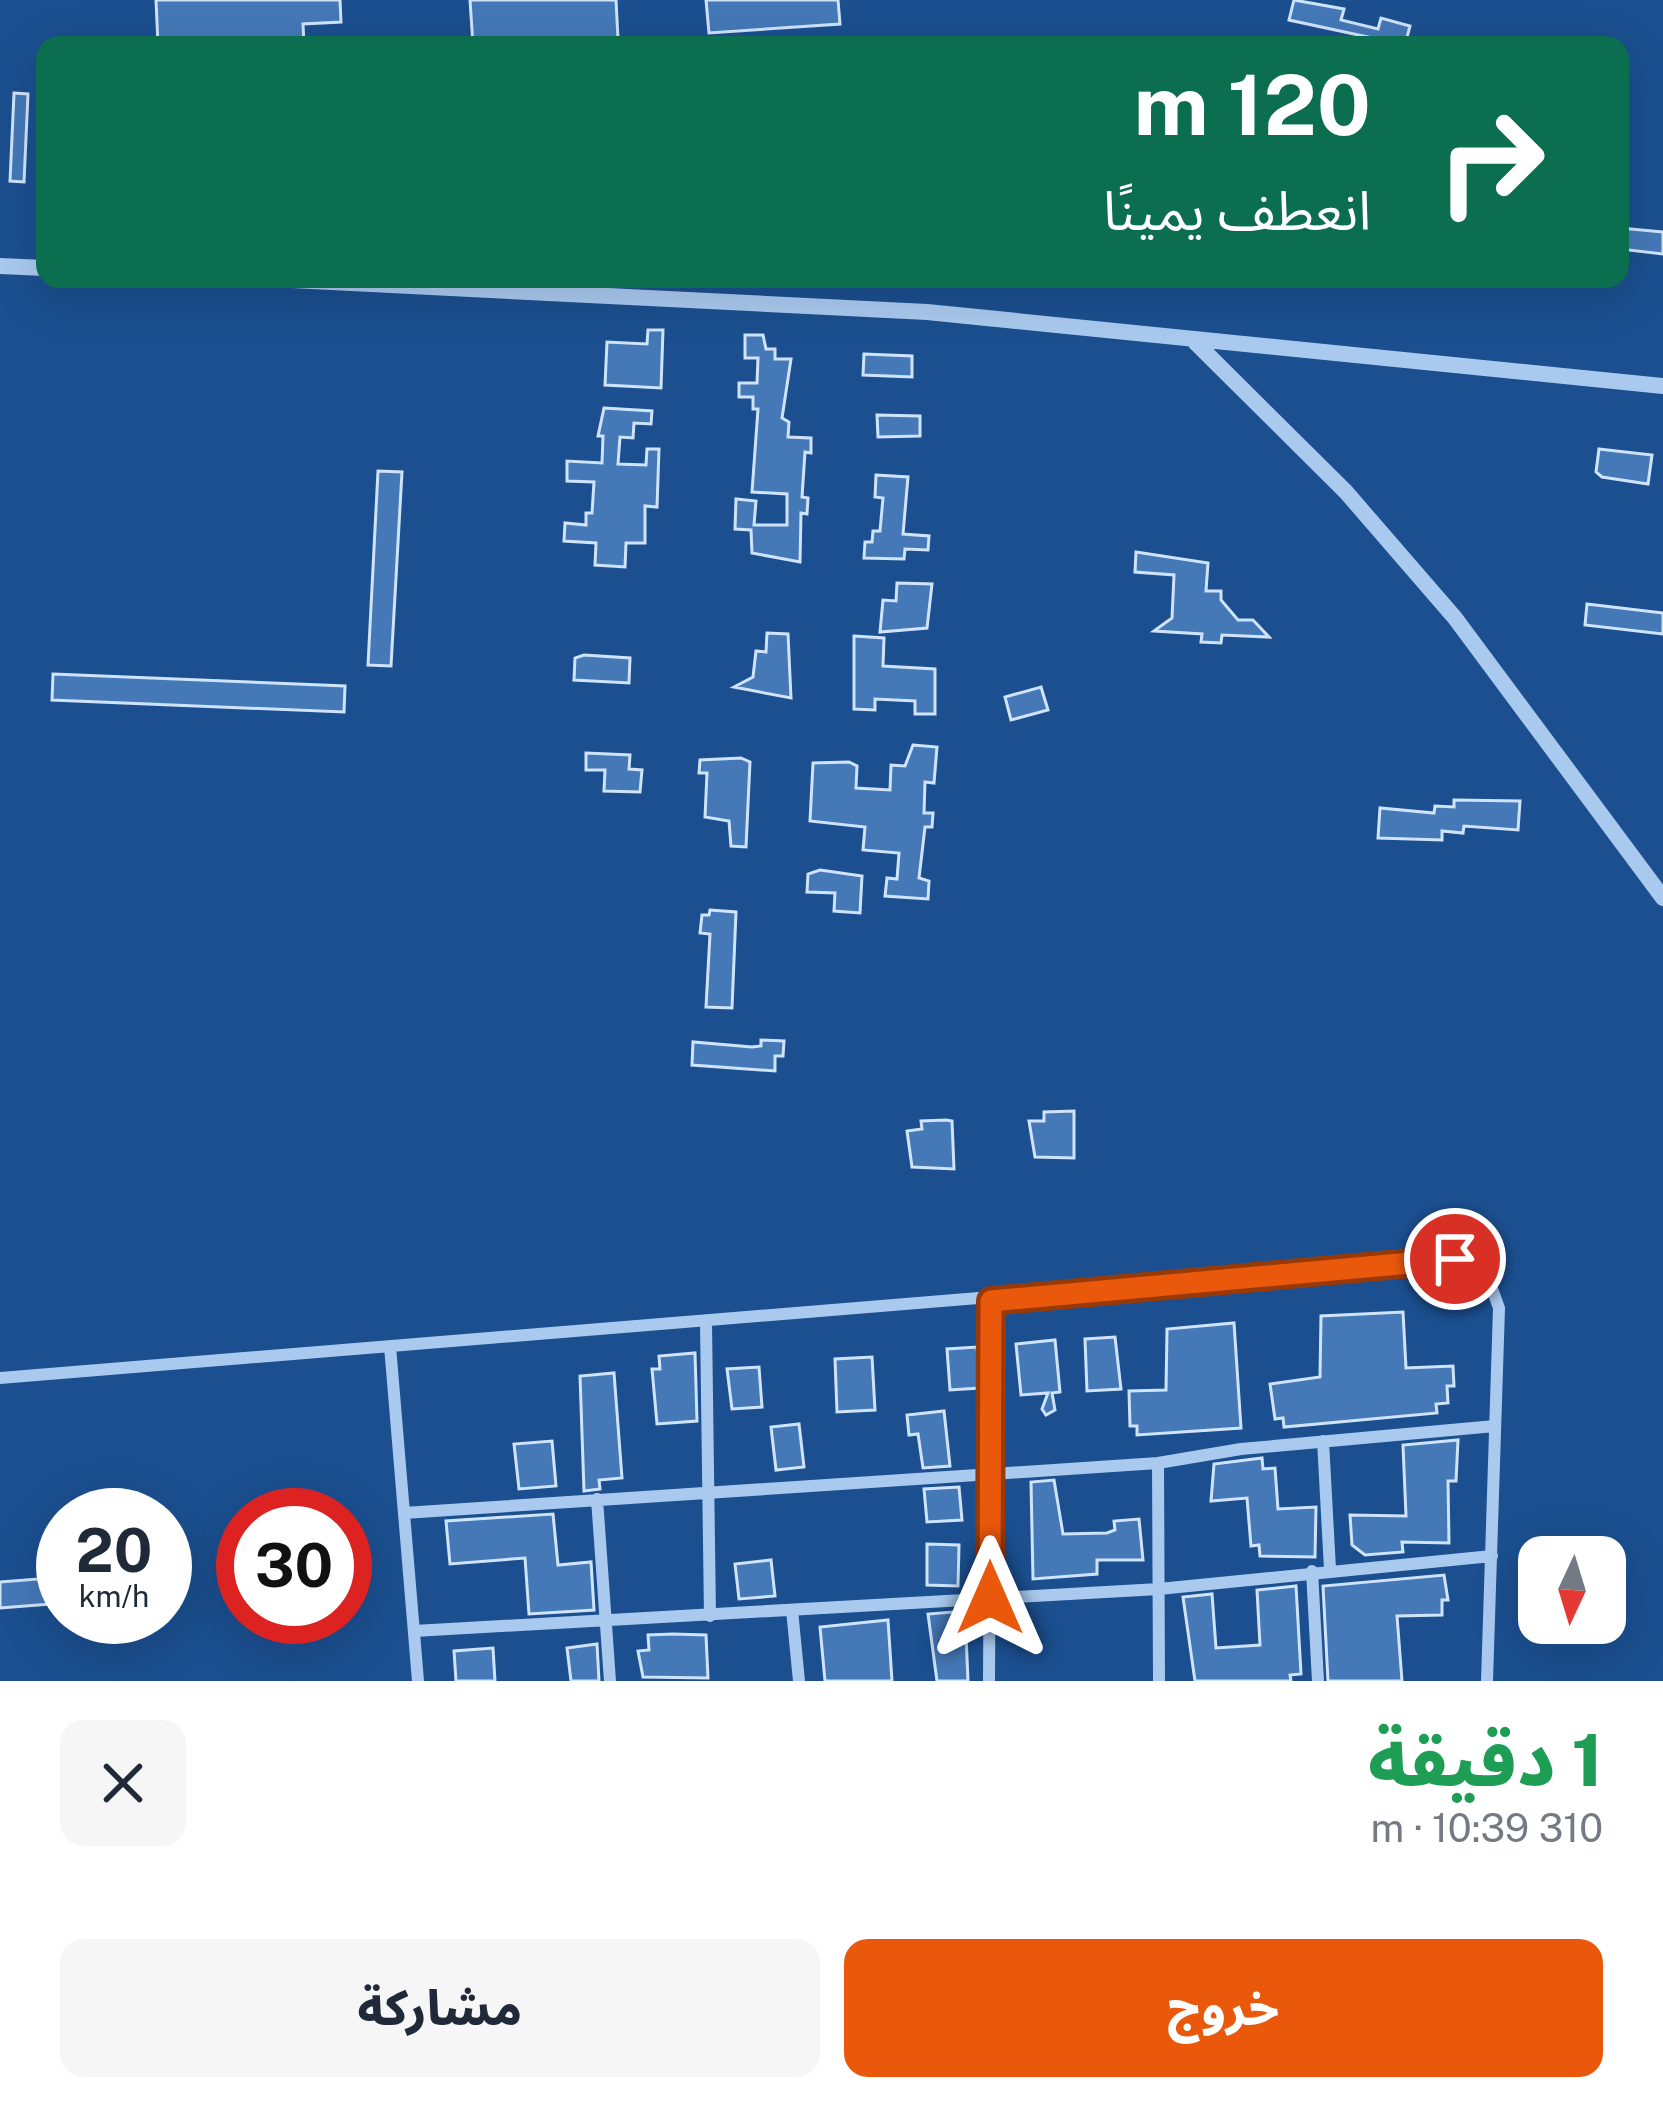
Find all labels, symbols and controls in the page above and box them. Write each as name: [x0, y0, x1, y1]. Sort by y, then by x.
text: 120 m: [1133, 55, 1371, 154]
icon: right: [1413, 84, 1569, 240]
text: انعطف يمينًا: [1103, 179, 1371, 242]
pin: [1404, 1208, 1506, 1310]
icon: arrive: [1422, 1226, 1488, 1292]
speed limit sign: 30: [216, 1488, 372, 1644]
text: 20: [76, 1515, 152, 1586]
position arrow: [927, 1535, 1053, 1661]
north arrow: [1518, 1536, 1626, 1644]
map controls: [1518, 1536, 1626, 1644]
text: km/h: [79, 1578, 149, 1614]
text: 1 دقيقة: [1368, 1718, 1603, 1802]
button: close: [60, 1720, 186, 1846]
text: 310 m · 10:39: [1371, 1805, 1603, 1851]
button: مشاركة: [60, 1939, 820, 2077]
button: خروج: [844, 1939, 1603, 2077]

